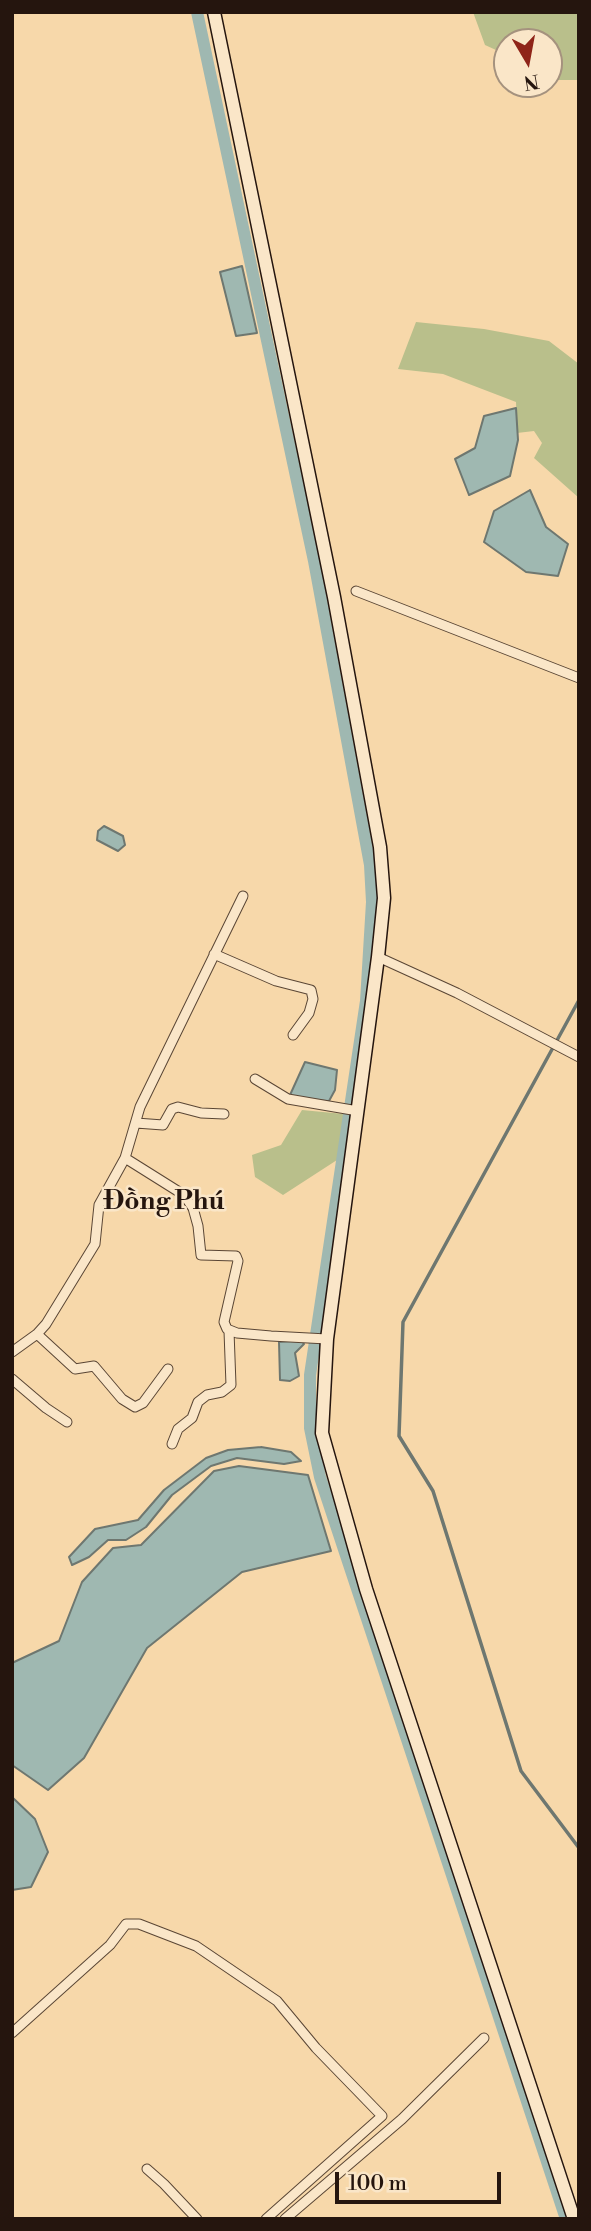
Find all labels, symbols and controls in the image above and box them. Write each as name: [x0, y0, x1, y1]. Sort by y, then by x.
north arrow: [493, 28, 563, 98]
text: N: [522, 69, 541, 95]
district label: Đồng Phú: [103, 1187, 225, 1219]
scale bar: [339, 2158, 505, 2202]
text: 100 m: [348, 2171, 407, 2197]

